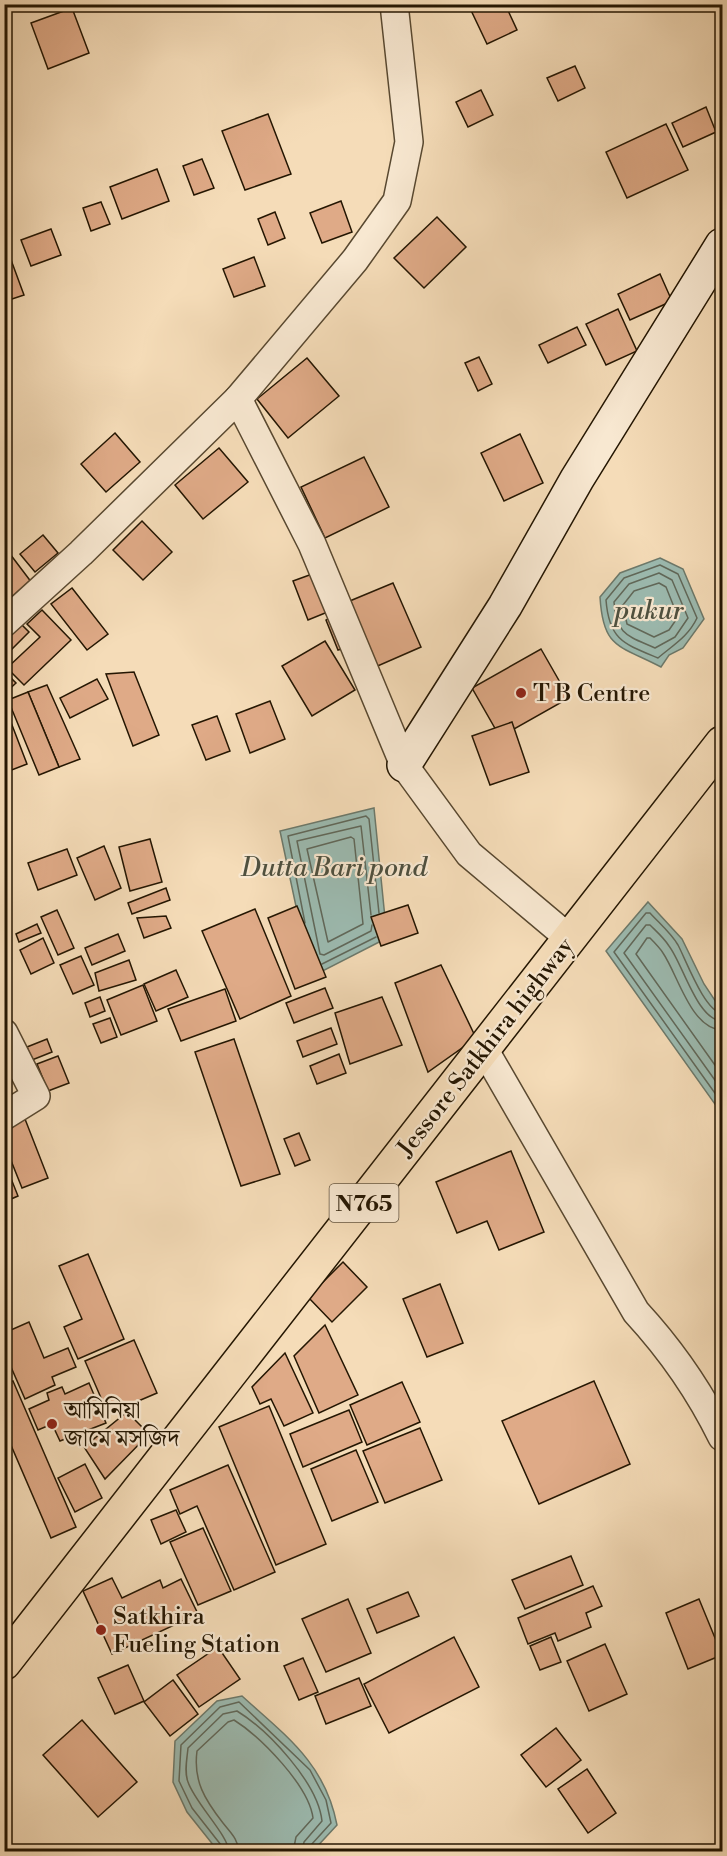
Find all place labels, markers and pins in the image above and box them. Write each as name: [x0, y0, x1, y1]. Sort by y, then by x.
place label: T B Centre: [533, 679, 650, 709]
marker: T B Centre: [514, 686, 528, 700]
place label: আমিনিয়া জামে মসজিদ: [63, 1396, 180, 1454]
marker: আমিনিয়া জামে মসজিদ: [45, 1417, 59, 1431]
place label: Satkhira Fueling Station: [113, 1602, 280, 1660]
marker: Satkhira Fueling Station: [94, 1623, 108, 1637]

